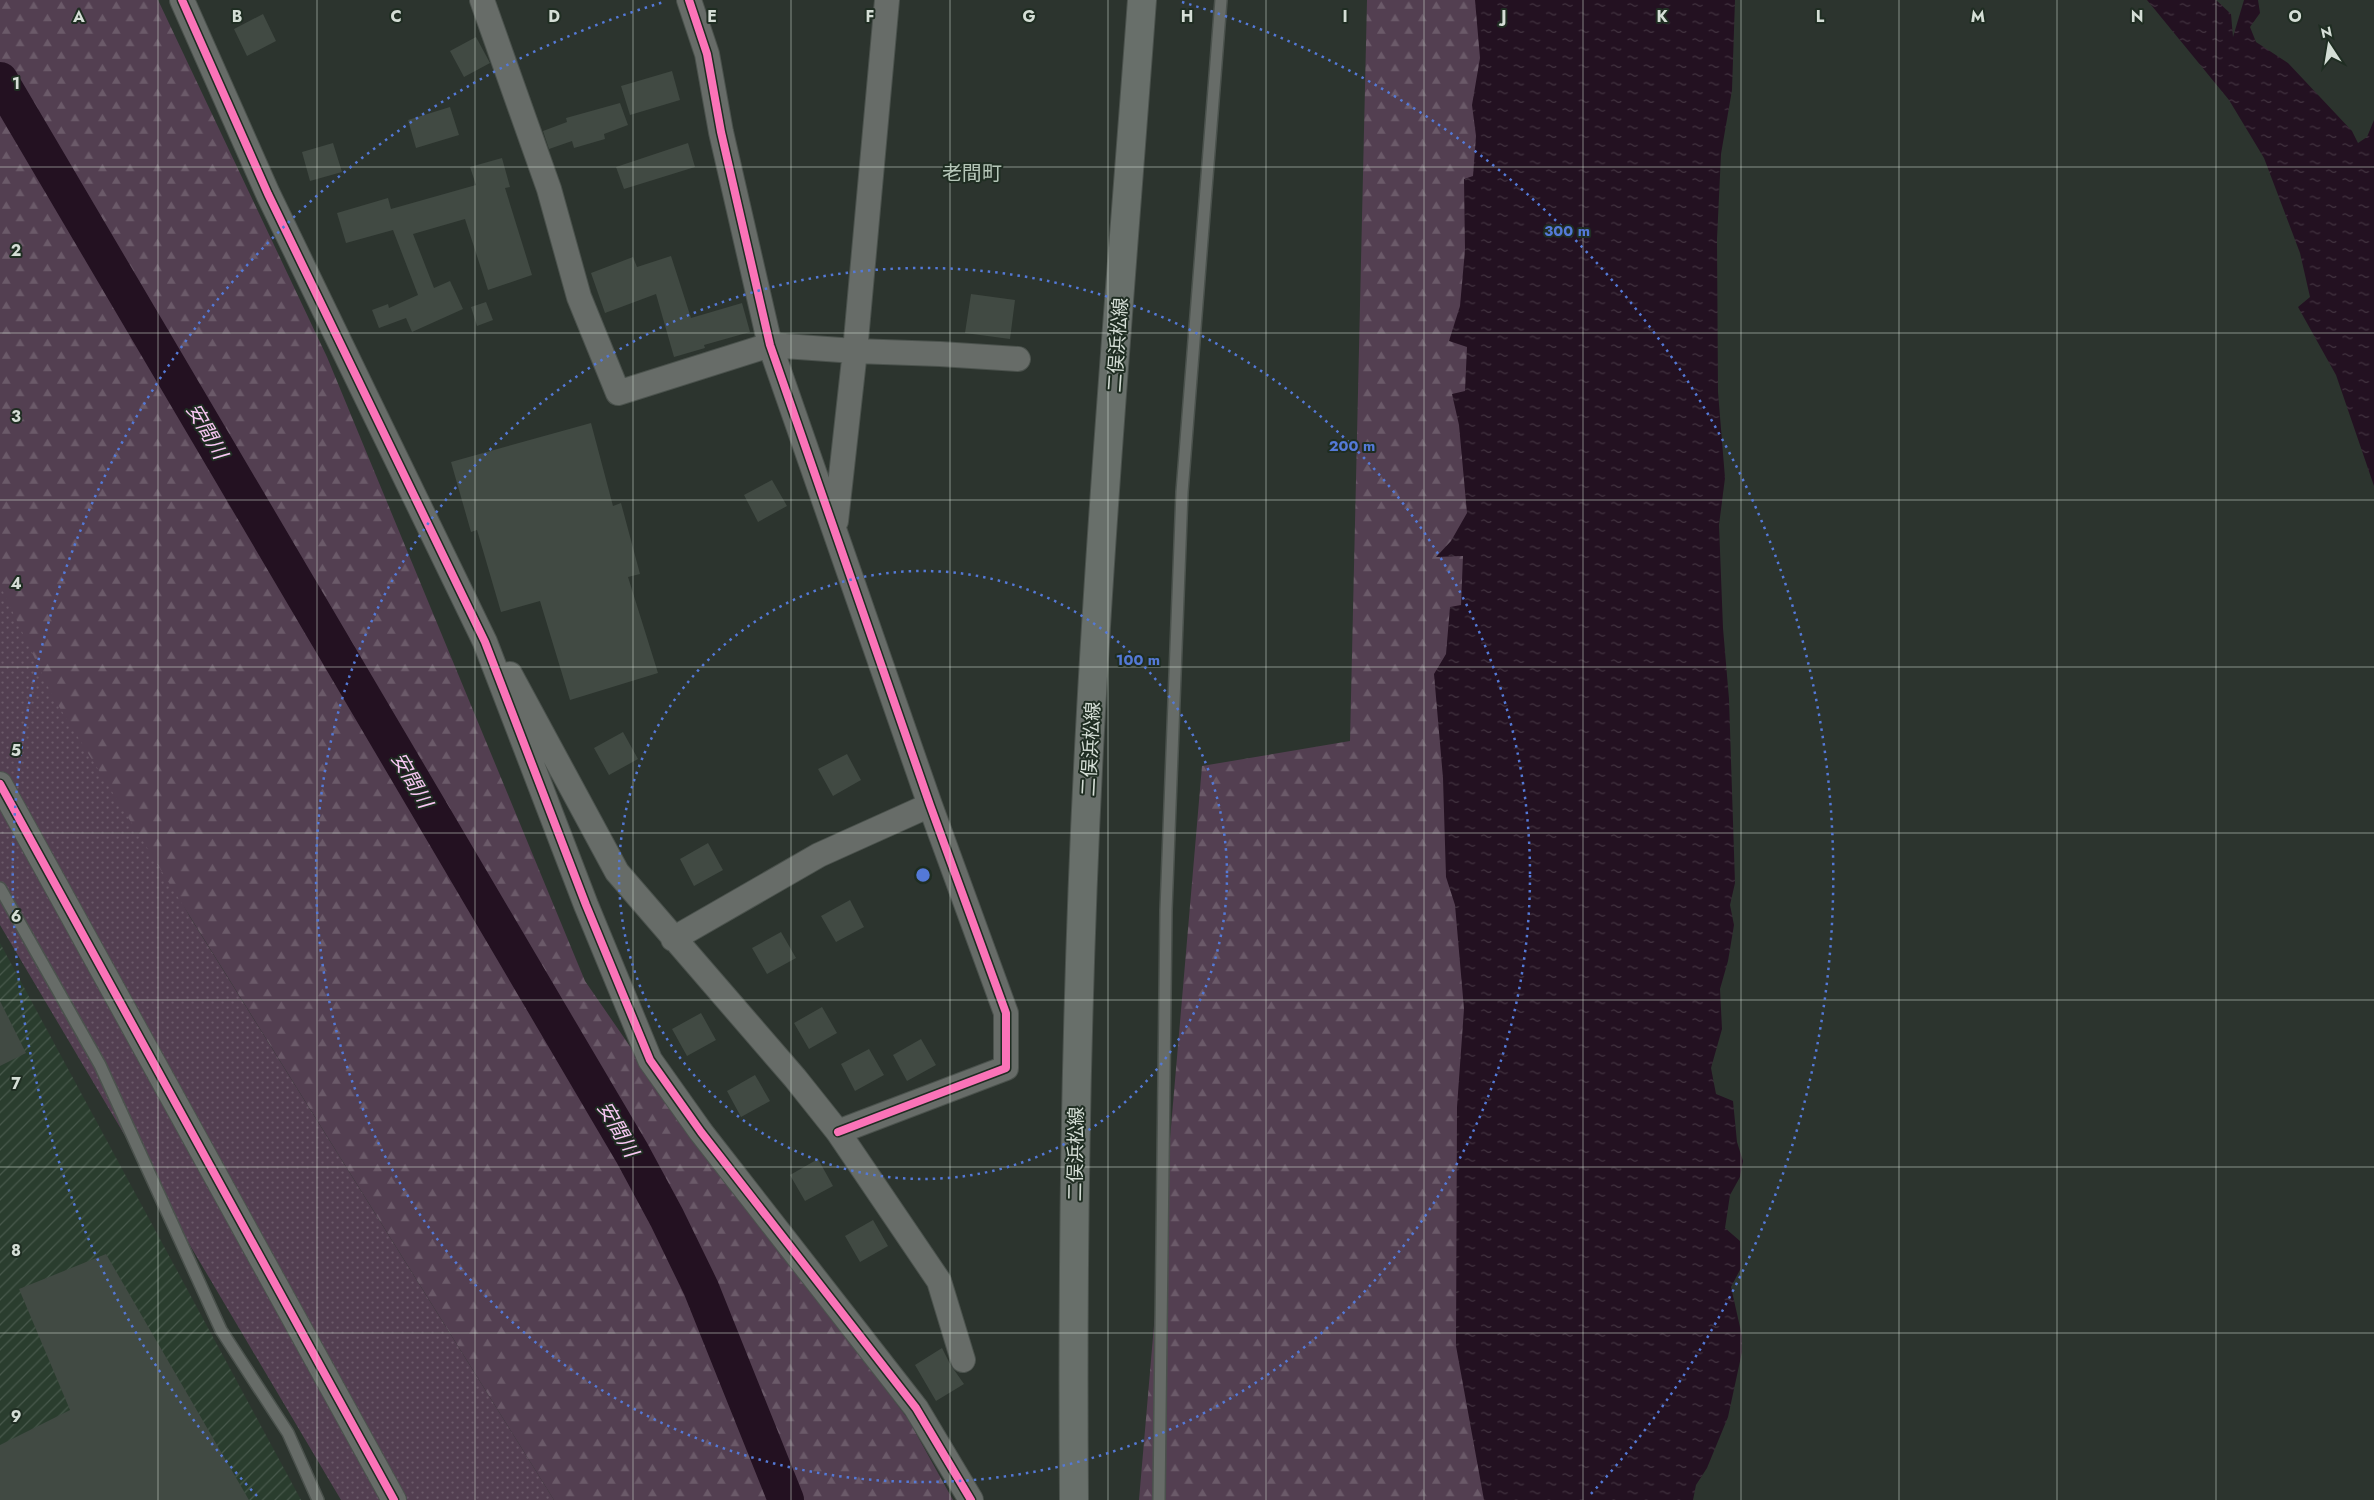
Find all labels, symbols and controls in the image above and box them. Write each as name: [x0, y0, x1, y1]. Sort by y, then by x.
text: A: [72, 5, 85, 28]
text: B: [232, 5, 242, 28]
text: C: [390, 5, 402, 28]
text: D: [548, 5, 560, 28]
text: E: [707, 5, 717, 28]
text: F: [866, 5, 874, 28]
text: G: [1022, 5, 1036, 28]
text: H: [1181, 5, 1193, 28]
text: I: [1342, 5, 1348, 28]
text: J: [1498, 5, 1507, 28]
text: K: [1656, 5, 1668, 28]
text: L: [1816, 5, 1825, 28]
text: M: [1971, 5, 1985, 28]
text: N: [2131, 5, 2143, 28]
text: O: [2288, 5, 2302, 28]
north arrow: [2304, 20, 2354, 70]
text: N: [2319, 21, 2334, 43]
text: 1: [12, 72, 20, 95]
district label: 老間町: [942, 159, 1002, 188]
text: 300 m: [1544, 220, 1590, 242]
text: 2: [11, 239, 21, 262]
street label: 二俣浜松線: [1101, 297, 1134, 393]
water label: 安間川: [179, 398, 235, 466]
text: 3: [11, 405, 21, 428]
text: 200 m: [1329, 435, 1375, 457]
text: 4: [10, 572, 22, 595]
text: 100 m: [1116, 649, 1160, 671]
street label: 二俣浜松線: [1075, 701, 1106, 797]
text: 5: [11, 739, 21, 762]
water label: 安間川: [384, 747, 440, 815]
centre of rings: [914, 866, 932, 884]
text: 6: [11, 905, 21, 928]
text: 7: [11, 1072, 21, 1095]
water label: 安間川: [590, 1096, 646, 1164]
street label: 二俣浜松線: [1061, 1106, 1090, 1202]
text: 8: [11, 1239, 21, 1262]
text: 9: [11, 1405, 21, 1428]

